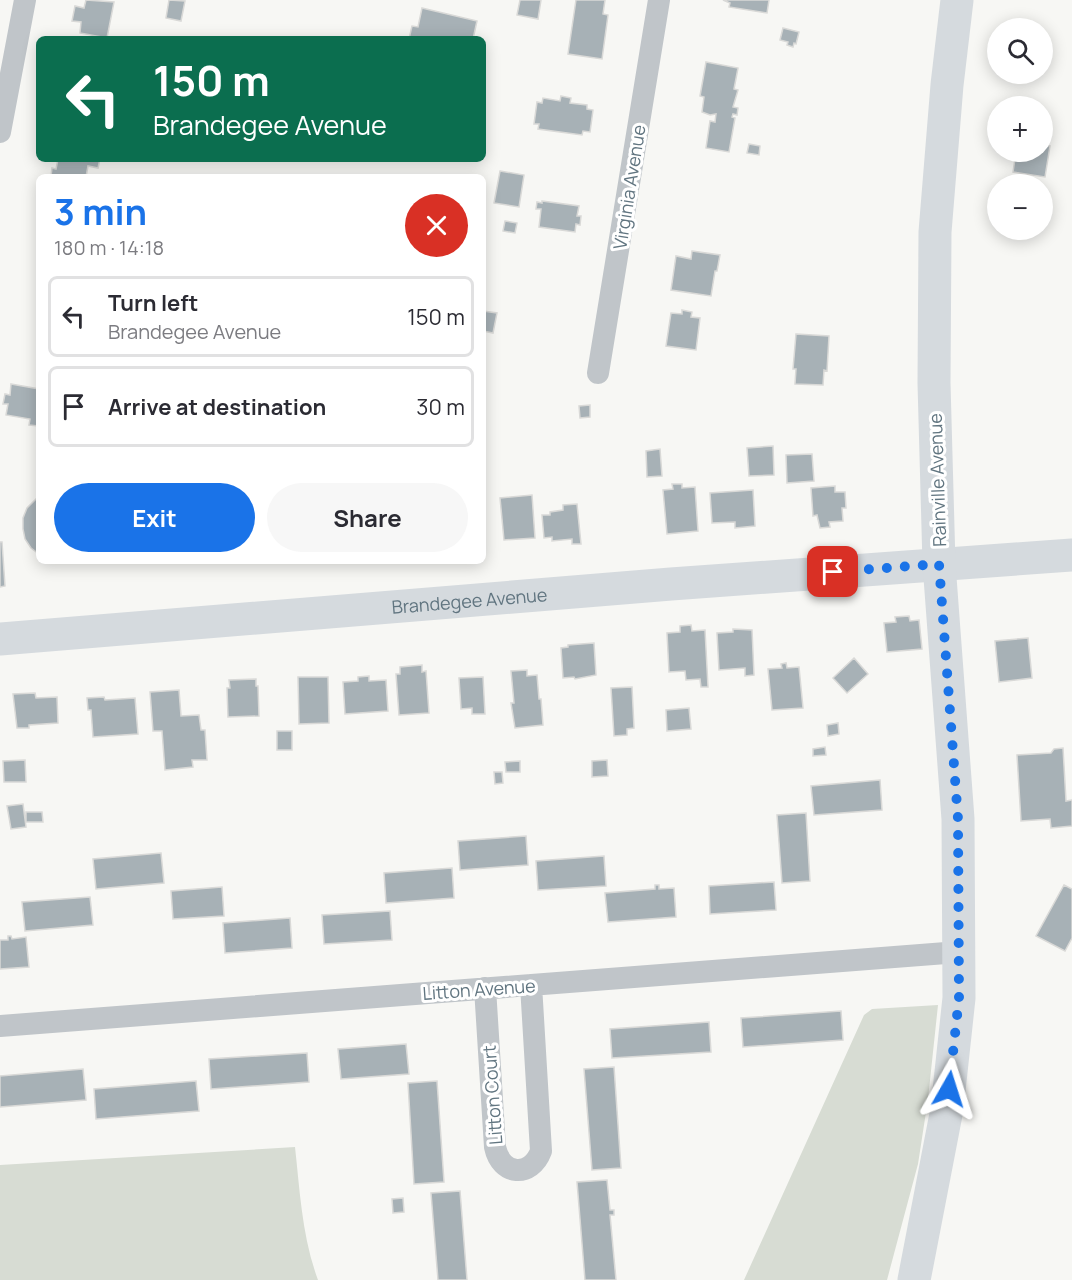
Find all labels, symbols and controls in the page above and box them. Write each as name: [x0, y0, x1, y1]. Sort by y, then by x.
map controls: [987, 18, 1053, 240]
button: search: [987, 18, 1053, 84]
text: 150 m: [153, 51, 270, 109]
icon: left: [54, 60, 132, 138]
button: +: [987, 96, 1053, 162]
text: Brandegee Avenue: [153, 106, 387, 143]
street label: Virginia Avenue: [607, 123, 651, 251]
button: −: [987, 174, 1053, 240]
text: 3 min: [54, 187, 147, 236]
button: close: [405, 194, 468, 257]
text: 180 m · 14:18: [54, 234, 164, 261]
text: Turn left: [108, 288, 198, 318]
icon: left: [57, 300, 90, 333]
text: 150 m: [407, 302, 465, 332]
text: Brandegee Avenue: [108, 318, 281, 345]
icon: arrive: [57, 390, 90, 423]
text: Arrive at destination: [108, 392, 326, 422]
text: 30 m: [416, 392, 465, 422]
street label: Rainville Avenue: [923, 413, 951, 547]
button: Exit: [54, 483, 255, 552]
button: Share: [267, 483, 468, 552]
pin: [807, 546, 858, 597]
icon: arrive: [816, 555, 849, 588]
street label: Brandegee Avenue: [391, 582, 548, 619]
street label: Litton Avenue: [422, 973, 536, 1005]
street label: Litton Court: [477, 1044, 507, 1146]
position arrow: [917, 1057, 981, 1121]

